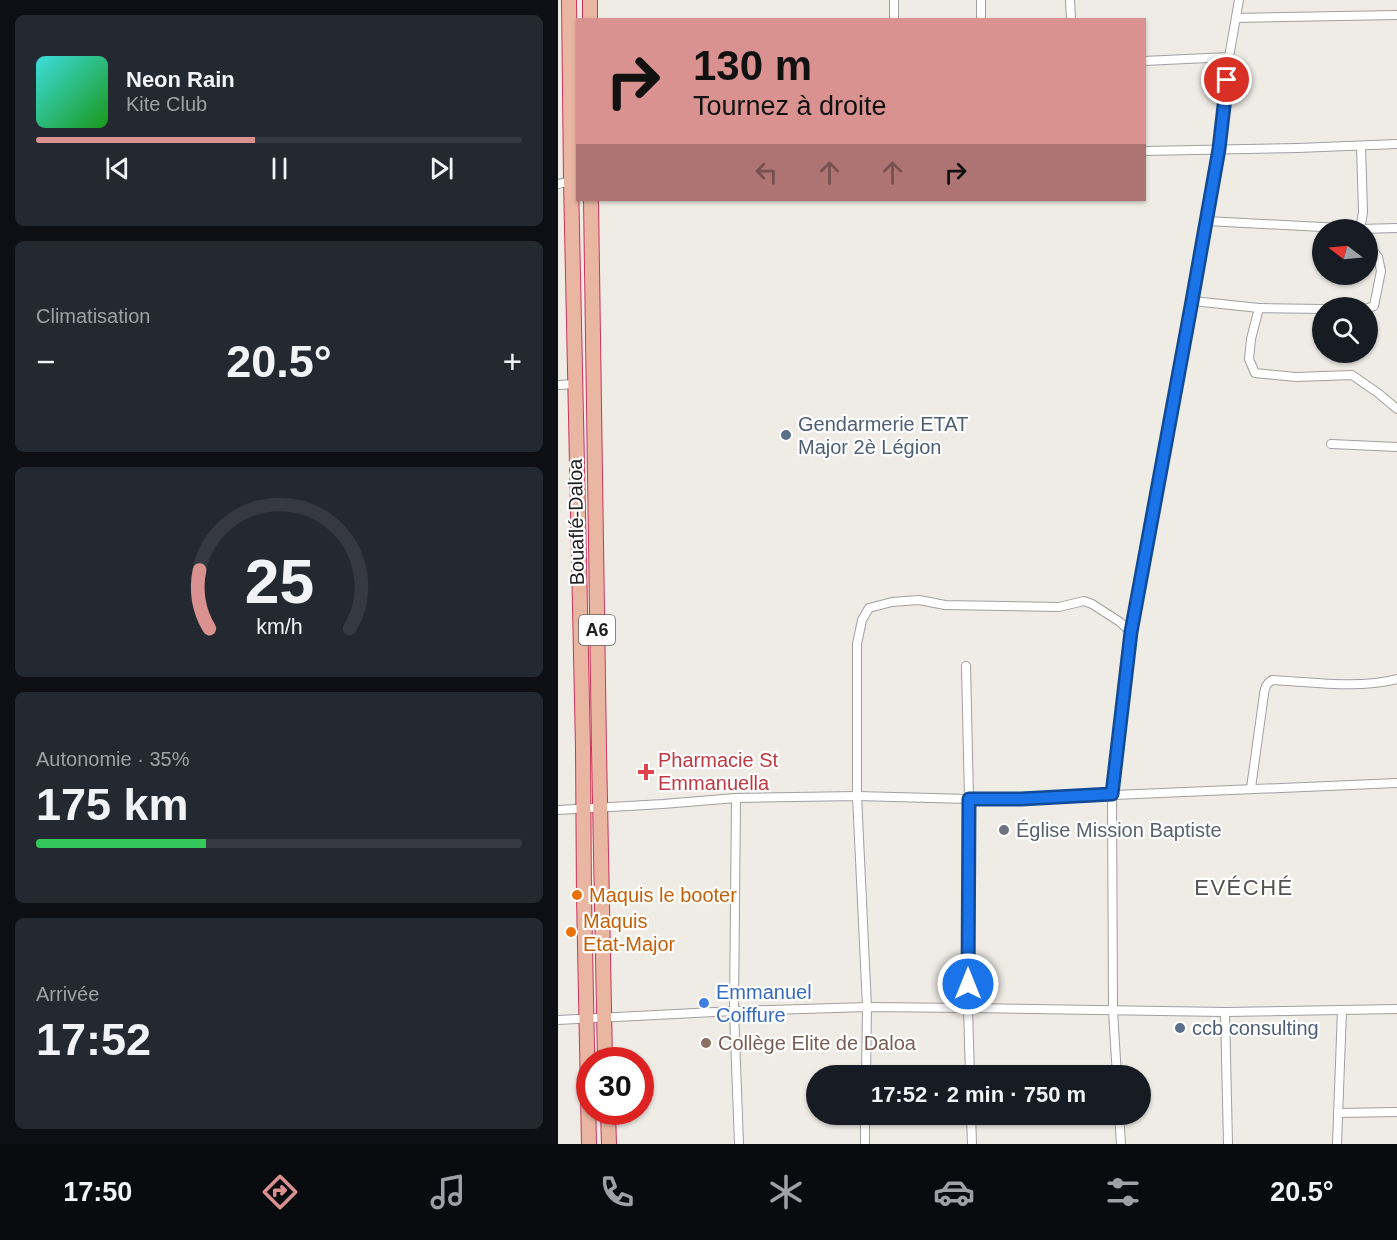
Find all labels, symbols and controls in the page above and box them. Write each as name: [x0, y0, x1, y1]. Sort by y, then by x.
icon: right: [594, 42, 672, 120]
text: 130 m: [693, 42, 812, 89]
pin: [1201, 54, 1252, 105]
icon: arrive: [1210, 63, 1243, 96]
text: Neon Rain: [126, 67, 235, 92]
text: Tournez à droite: [693, 91, 887, 121]
text: Kite Club: [126, 93, 207, 115]
icon: previous: [101, 152, 134, 185]
icon: pause: [263, 152, 296, 185]
icon: next: [425, 152, 458, 185]
icon: left: [750, 156, 783, 189]
icon: ahead: [813, 156, 846, 189]
icon: ahead: [876, 156, 909, 189]
icon: right: [939, 156, 972, 189]
north arrow: [1312, 219, 1378, 285]
map controls: [1312, 219, 1378, 363]
button: search: [1312, 297, 1378, 363]
text: Climatisation: [36, 305, 150, 327]
text: 20.5°: [226, 336, 332, 387]
text: −: [36, 343, 55, 380]
text: +: [503, 343, 522, 380]
place label: Gendarmerie ETAT Major 2è Légion: [798, 413, 968, 458]
marker: Gendarmerie ETAT Major 2è Légion: [779, 428, 793, 442]
street label: Bouaflé-Daloa: [564, 458, 588, 586]
text: 25: [244, 547, 314, 616]
text: km/h: [256, 615, 302, 639]
road number: A6: [579, 615, 615, 645]
text: Autonomie · 35%: [36, 748, 189, 770]
place label: Pharmacie St Emmanuella: [658, 749, 778, 794]
marker: Pharmacie St Emmanuella: [639, 765, 653, 779]
text: 175 km: [36, 779, 189, 830]
place label: Église Mission Baptiste: [1016, 819, 1222, 841]
marker: Église Mission Baptiste: [997, 823, 1011, 837]
district label: EVÉCHÉ: [1194, 875, 1294, 900]
place label: Maquis le booter: [589, 884, 737, 906]
marker: Maquis le booter: [570, 888, 584, 902]
place label: Maquis Etat-Major: [583, 910, 676, 955]
marker: Maquis Etat-Major: [564, 925, 578, 939]
position arrow: [936, 952, 1000, 1016]
place label: Emmanuel Coiffure: [716, 981, 812, 1026]
text: Arrivée: [36, 983, 99, 1005]
marker: Emmanuel Coiffure: [697, 996, 711, 1010]
text: 17:52: [36, 1014, 151, 1065]
place label: ccb consulting: [1192, 1017, 1319, 1039]
marker: ccb consulting: [1173, 1021, 1187, 1035]
place label: Collège Elite de Daloa: [718, 1032, 917, 1054]
marker: Collège Elite de Daloa: [699, 1036, 713, 1050]
speed limit sign: 30: [576, 1047, 654, 1125]
text: 17:52 · 2 min · 750 m: [871, 1082, 1086, 1107]
icon: directions: [259, 1171, 301, 1213]
icon: music: [427, 1171, 469, 1213]
icon: phone: [596, 1171, 638, 1213]
icon: climate: [765, 1171, 807, 1213]
icon: car: [933, 1171, 975, 1213]
icon: filters: [1102, 1171, 1144, 1213]
text: 17:50: [63, 1177, 132, 1207]
text: 20.5°: [1270, 1177, 1334, 1207]

